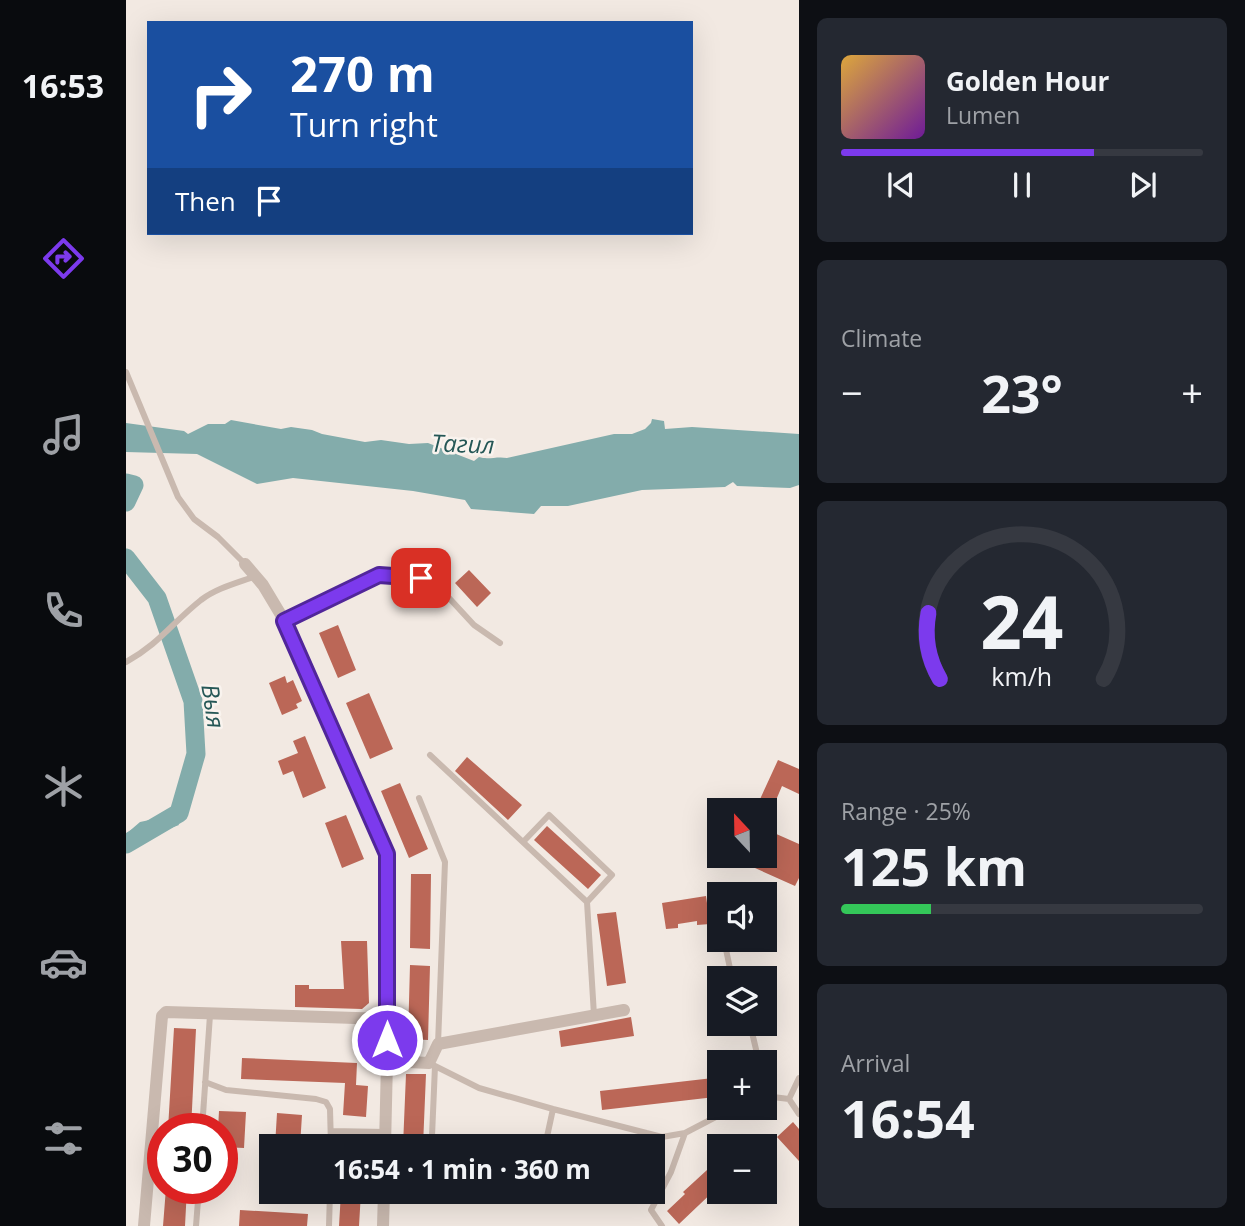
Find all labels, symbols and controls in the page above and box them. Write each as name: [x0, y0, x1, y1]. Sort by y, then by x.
text: 270 m: [290, 40, 435, 106]
icon: right: [175, 49, 266, 140]
text: Golden Hour: [946, 63, 1109, 99]
text: 16:53: [22, 64, 104, 107]
text: Lumen: [946, 99, 1020, 131]
text: Turn right: [290, 103, 438, 146]
icon: previous: [882, 166, 920, 204]
icon: pause: [1003, 166, 1041, 204]
icon: next: [1124, 166, 1162, 204]
icon: arrive: [250, 182, 288, 220]
text: Then: [175, 183, 236, 219]
icon: directions: [39, 234, 88, 283]
text: Climate: [841, 322, 922, 354]
text: 23°: [981, 357, 1063, 428]
text: −: [841, 366, 863, 418]
text: +: [1181, 366, 1203, 418]
icon: music: [39, 410, 88, 459]
water label: Тагил: [431, 425, 495, 461]
pin: [391, 548, 451, 608]
icon: arrive: [402, 559, 440, 597]
text: 24: [980, 571, 1064, 670]
icon: phone: [39, 586, 88, 635]
text: km/h: [992, 659, 1052, 693]
water label: Выя: [194, 682, 234, 730]
icon: climate: [39, 762, 88, 811]
text: Range · 25%: [841, 795, 971, 827]
north arrow: [707, 798, 777, 868]
map controls: [707, 798, 777, 1204]
text: 125 km: [841, 830, 1027, 901]
button: sound: [707, 882, 777, 952]
icon: car: [39, 938, 88, 987]
button: layers: [707, 966, 777, 1036]
position arrow: [350, 1003, 424, 1077]
text: Arrival: [841, 1047, 910, 1079]
button: +: [707, 1050, 777, 1120]
text: 16:54: [841, 1082, 975, 1153]
speed limit sign: 30: [147, 1113, 238, 1204]
icon: filters: [39, 1114, 88, 1163]
button: −: [707, 1134, 777, 1204]
text: 16:54 · 1 min · 360 m: [333, 1151, 591, 1187]

